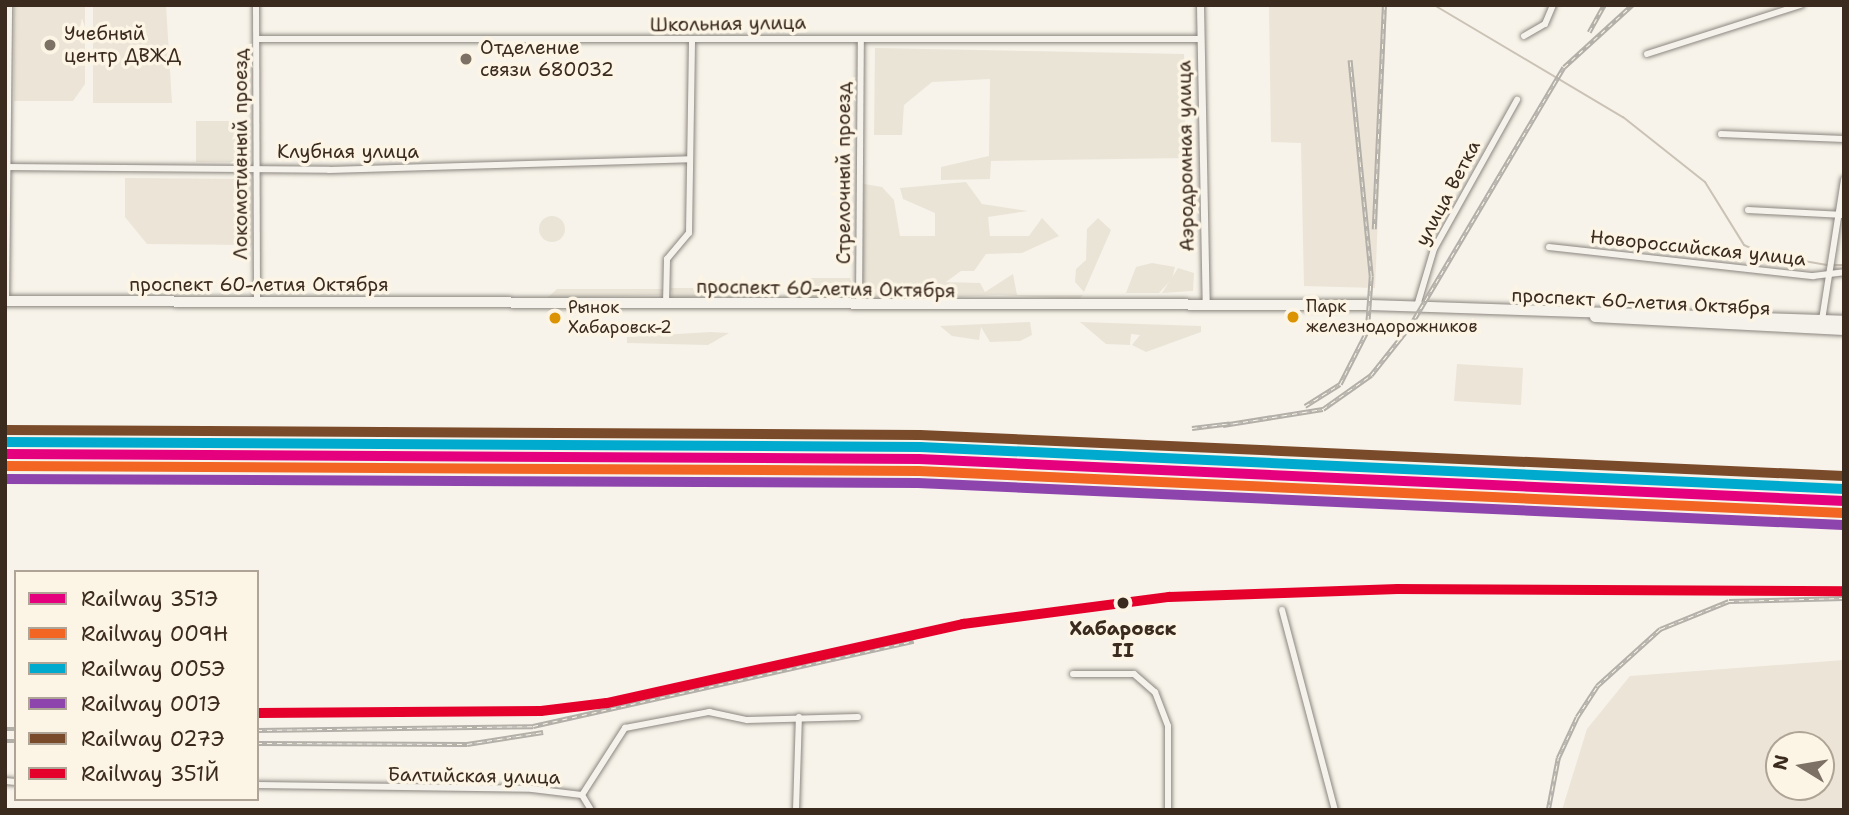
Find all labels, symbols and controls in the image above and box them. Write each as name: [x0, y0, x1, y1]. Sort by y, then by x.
street label: Школьная улица: [650, 11, 806, 37]
place label: Учебный центр ДВЖД: [64, 23, 181, 67]
marker: Учебный центр ДВЖД: [42, 37, 58, 53]
place label: Отделение связи 680032: [480, 37, 614, 81]
street label: Локомотивный проезд: [230, 48, 252, 260]
marker: Отделение связи 680032: [458, 51, 474, 67]
street label: Аэродромная улица: [1173, 60, 1199, 252]
street label: Стрелочный проезд: [833, 82, 855, 264]
street label: улица Ветка: [1411, 136, 1485, 250]
street label: Клубная улица: [277, 141, 419, 163]
street label: Новороссийская улица: [1589, 225, 1807, 271]
street label: проспект 60-летия Октября: [129, 274, 389, 296]
street label: проспект 60-летия Октября: [696, 275, 956, 303]
street label: проспект 60-летия Октября: [1511, 284, 1771, 320]
place label: Парк железнодорожников: [1306, 297, 1477, 337]
place label: Рынок Хабаровск-2: [568, 298, 672, 338]
marker: Парк железнодорожников: [1286, 310, 1300, 324]
marker: Рынок Хабаровск-2: [548, 311, 562, 325]
legend: [14, 570, 259, 801]
text: Railway 351Э: [81, 585, 218, 613]
marker: Хабаровск II: [1112, 592, 1134, 614]
place label: Хабаровск II: [1069, 618, 1177, 662]
text: Railway 009Н: [81, 620, 228, 648]
text: Railway 005Э: [81, 655, 225, 683]
text: Railway 001Э: [81, 690, 220, 718]
text: Railway 027Э: [81, 725, 224, 753]
north arrow: [1765, 731, 1835, 801]
text: N: [1767, 753, 1795, 772]
text: Railway 351Й: [81, 760, 219, 788]
street label: Балтийская улица: [387, 763, 561, 789]

